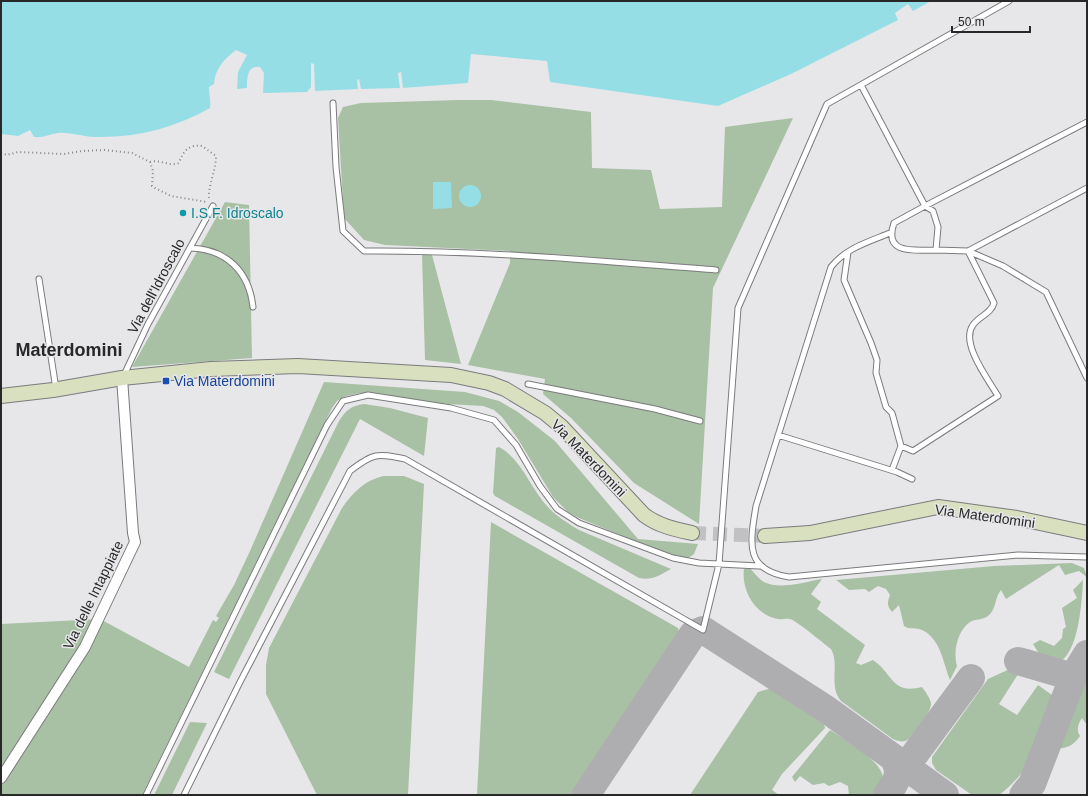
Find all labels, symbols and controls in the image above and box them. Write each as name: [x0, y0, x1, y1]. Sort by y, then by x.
scale bar: [952, 8, 1030, 34]
text: 50 m: [958, 15, 985, 29]
place label: I.S.F. Idroscalo: [191, 205, 284, 221]
marker: I.S.F. Idroscalo: [178, 208, 188, 218]
street label: Via dell'Idroscalo: [124, 236, 188, 336]
district label: Materdomini: [15, 340, 123, 360]
place label: Via Materdomini: [174, 373, 275, 389]
marker: Via Materdomini: [161, 376, 171, 386]
street label: Via Materdomini: [548, 416, 630, 500]
street label: Via Materdomini: [934, 501, 1036, 531]
street label: Via delle Intappiate: [60, 538, 126, 652]

